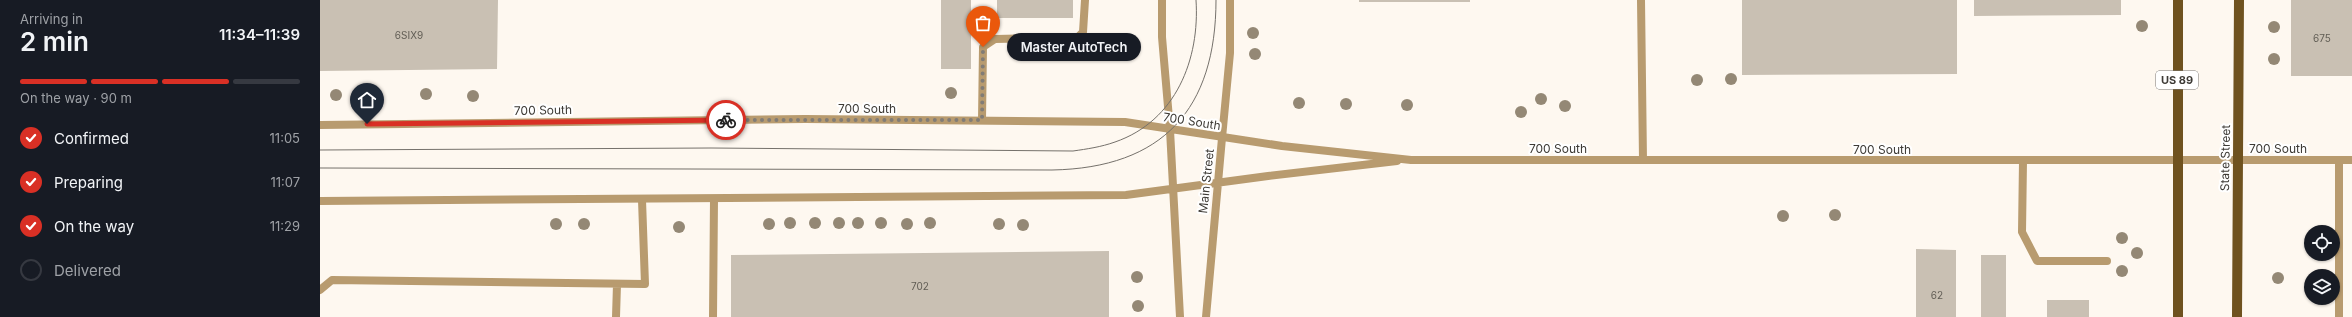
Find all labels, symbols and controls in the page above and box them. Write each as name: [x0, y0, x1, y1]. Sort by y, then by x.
pin: [966, 6, 1000, 47]
text: Arriving in: [20, 11, 83, 27]
icon: bag: [972, 12, 994, 34]
text: 11:34–11:39: [219, 25, 300, 44]
text: 2 min: [20, 26, 89, 57]
house number: 6SIX9: [395, 29, 423, 41]
house number: 675: [2313, 32, 2331, 44]
callout: Master AutoTech: [1007, 33, 1141, 61]
text: Master AutoTech: [1021, 39, 1127, 55]
road number: US 89: [2156, 71, 2198, 89]
pin: [350, 83, 384, 124]
icon: home: [356, 89, 378, 111]
text: On the way · 90 m: [20, 90, 132, 106]
courier: [706, 100, 746, 140]
street label: 700 South: [838, 101, 896, 116]
street label: 700 South: [514, 102, 572, 118]
icon: bike: [715, 109, 737, 131]
street label: 700 South: [1162, 109, 1222, 133]
street label: State Street: [2217, 125, 2233, 191]
icon: check: [20, 127, 42, 149]
text: Confirmed: [54, 129, 129, 148]
text: 11:05: [270, 130, 300, 146]
street label: 700 South: [1529, 141, 1587, 156]
street label: 700 South: [2249, 141, 2307, 156]
street label: 700 South: [1853, 142, 1911, 157]
street label: Main Street: [1195, 148, 1217, 214]
icon: check: [20, 171, 42, 193]
text: Preparing: [54, 173, 123, 192]
text: 11:07: [270, 174, 300, 190]
icon: check: [20, 215, 42, 237]
text: On the way: [54, 217, 134, 236]
text: 11:29: [270, 218, 300, 234]
map controls: [2304, 225, 2340, 305]
button: locate: [2304, 225, 2340, 261]
text: Delivered: [54, 261, 121, 280]
button: layers: [2304, 269, 2340, 305]
house number: 702: [911, 280, 929, 292]
house number: 62: [1931, 289, 1943, 301]

